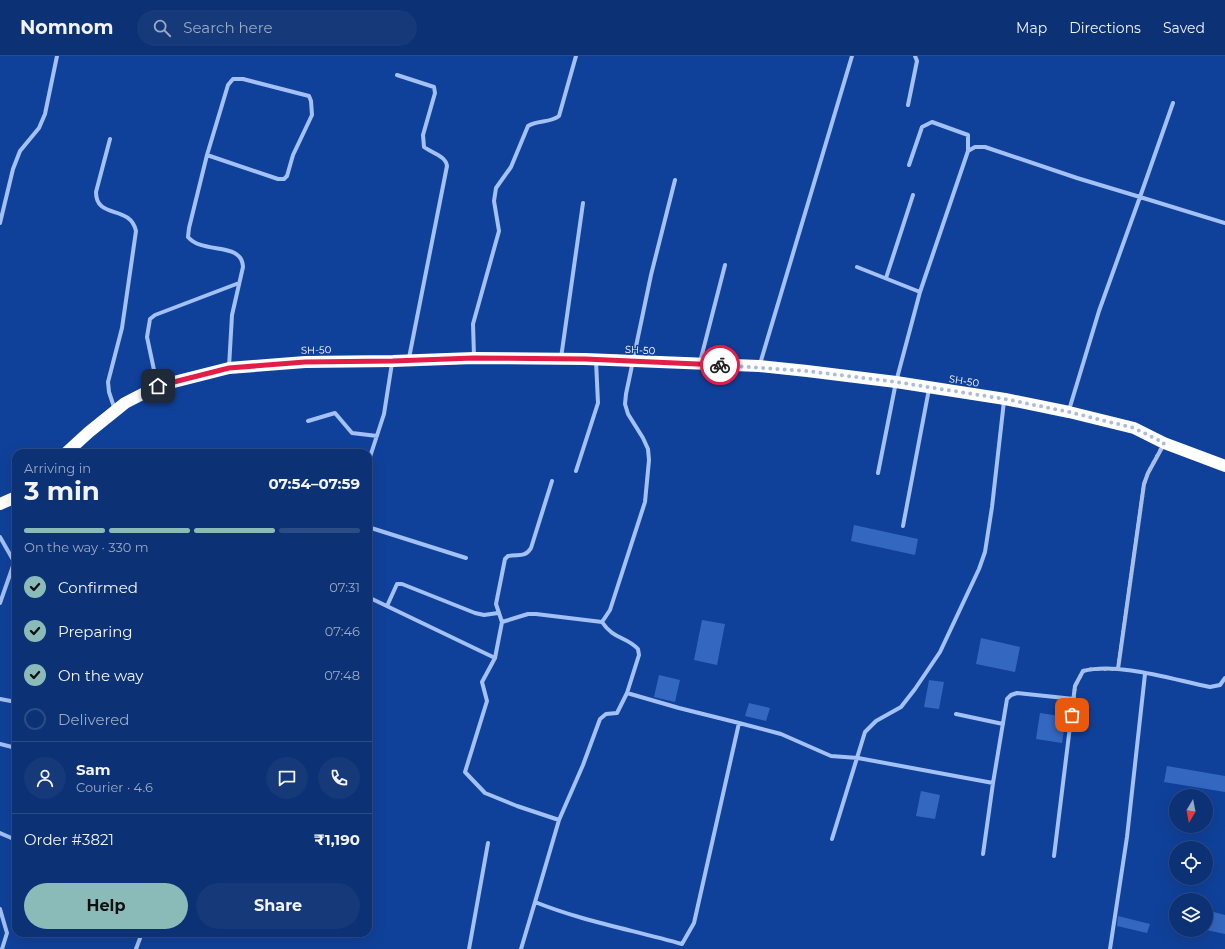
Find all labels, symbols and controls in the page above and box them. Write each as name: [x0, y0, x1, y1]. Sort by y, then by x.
search box: [137, 10, 417, 46]
text: Nomnom: [20, 16, 113, 39]
icon: search: [151, 17, 173, 39]
text: Search here: [183, 18, 273, 37]
text: Map: [1016, 19, 1047, 37]
text: Directions: [1069, 19, 1141, 37]
text: Saved: [1163, 19, 1205, 37]
street label: SH-50: [301, 343, 332, 357]
street label: SH-50: [624, 343, 656, 357]
courier: [700, 345, 740, 385]
icon: bike: [709, 354, 731, 376]
pin: [141, 369, 175, 403]
street label: SH-50: [948, 372, 980, 390]
icon: home: [147, 375, 169, 397]
text: Arriving in: [24, 460, 91, 476]
text: 07:54–07:59: [268, 474, 360, 493]
text: 3 min: [24, 475, 100, 507]
text: On the way · 330 m: [24, 539, 149, 555]
icon: check: [24, 576, 46, 598]
text: Confirmed: [58, 578, 138, 597]
text: 07:31: [329, 579, 360, 595]
icon: check: [24, 620, 46, 642]
text: Preparing: [58, 622, 133, 641]
text: 07:46: [325, 623, 360, 639]
icon: check: [24, 664, 46, 686]
text: On the way: [58, 666, 143, 685]
text: 07:48: [324, 667, 360, 683]
pin: [1055, 698, 1089, 732]
icon: bag: [1061, 704, 1083, 726]
text: Delivered: [58, 710, 130, 729]
button: person: [24, 757, 66, 799]
button: chat: [266, 757, 308, 799]
button: phone: [318, 757, 360, 799]
text: Sam: [76, 760, 111, 779]
text: Courier · 4.6: [76, 779, 153, 795]
north arrow: [1169, 789, 1213, 833]
map controls: [1169, 789, 1213, 937]
text: Order #3821: [24, 830, 114, 849]
text: ₹1,190: [314, 830, 360, 849]
button: locate: [1169, 841, 1213, 885]
button: Help: [24, 883, 188, 929]
button: Share: [196, 883, 360, 929]
button: layers: [1169, 893, 1213, 937]

